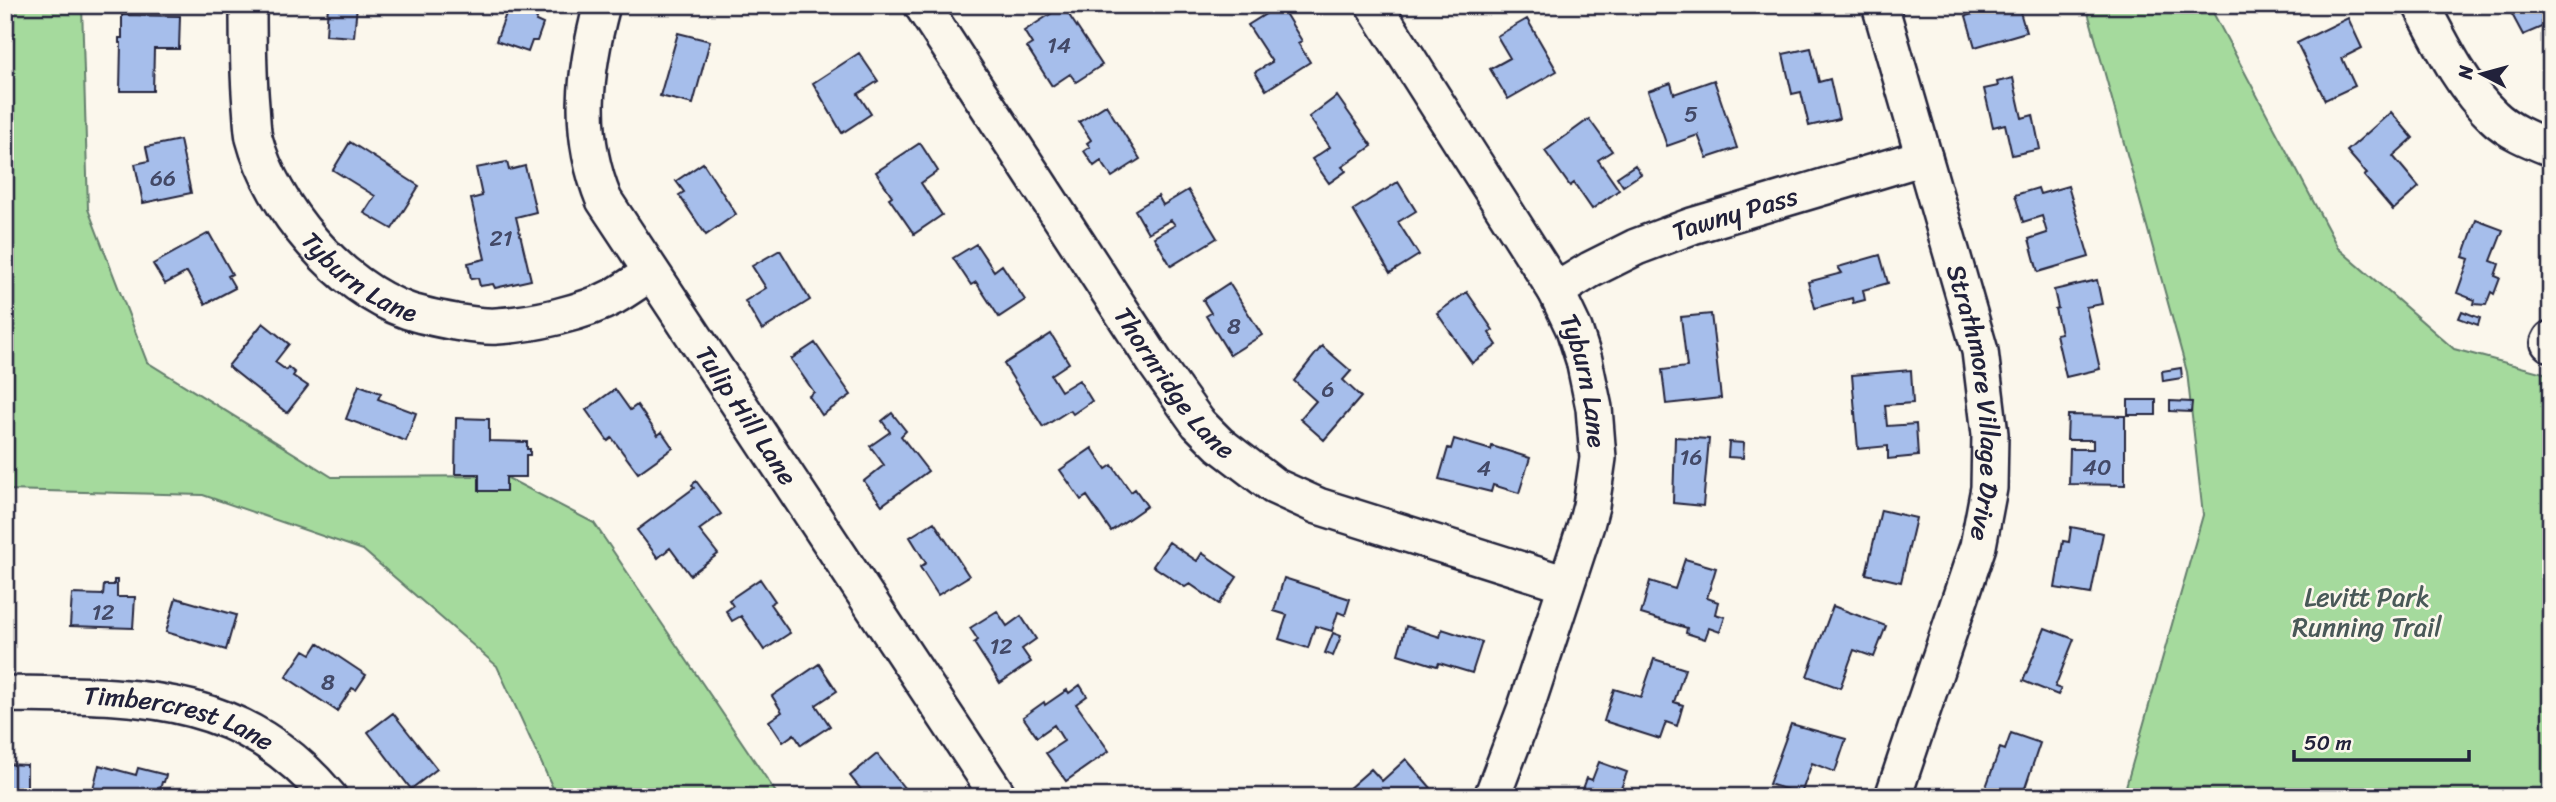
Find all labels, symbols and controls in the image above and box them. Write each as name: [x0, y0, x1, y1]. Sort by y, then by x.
house number: 14: [1047, 25, 1071, 66]
north arrow: [2448, 38, 2518, 108]
text: N: [2448, 63, 2483, 82]
house number: 5: [1684, 94, 1698, 135]
house number: 66: [150, 158, 176, 199]
street label: Tawny Pass: [1665, 173, 1804, 255]
house number: 21: [489, 218, 513, 259]
street label: Tyburn Lane: [289, 220, 424, 336]
street label: Strathmore Village Drive: [1933, 259, 2013, 545]
street label: Thornridge Lane: [1101, 297, 1245, 472]
street label: Tyburn Lane: [1547, 305, 1620, 450]
house number: 8: [1227, 306, 1241, 347]
street label: Tulip Hill Lane: [683, 336, 810, 495]
house number: 6: [1321, 369, 1335, 410]
house number: 16: [1680, 437, 1702, 478]
house number: 40: [2083, 447, 2111, 488]
house number: 4: [1477, 448, 1491, 489]
park label: Levitt Park Running Trail: [2292, 574, 2442, 650]
house number: 12: [91, 592, 115, 633]
house number: 12: [989, 626, 1013, 667]
house number: 8: [321, 662, 335, 703]
street label: Timbercrest Lane: [83, 672, 284, 764]
scale bar: [2294, 718, 2468, 762]
text: 50 m: [2304, 724, 2352, 762]

